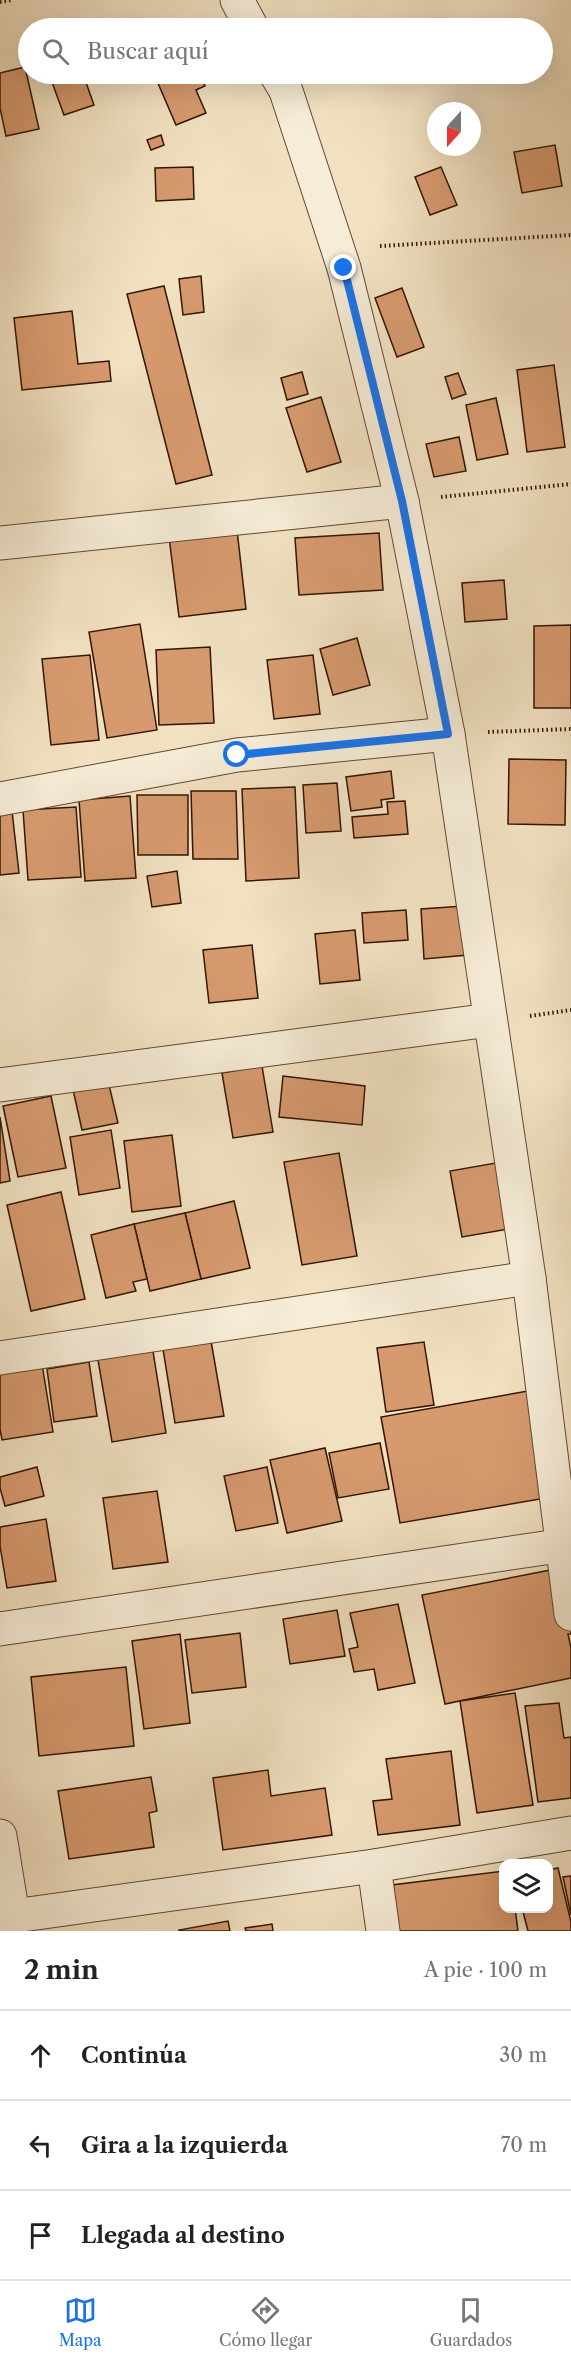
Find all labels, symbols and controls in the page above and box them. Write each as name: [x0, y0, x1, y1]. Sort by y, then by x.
search box: [18, 18, 553, 84]
icon: search: [39, 35, 72, 68]
text: Buscar aquí: [87, 38, 209, 65]
north arrow: [427, 102, 481, 156]
route end: [330, 254, 356, 280]
route start: [223, 741, 249, 767]
map controls: [499, 1859, 553, 1913]
button: layers: [499, 1859, 553, 1913]
text: 2 min: [24, 1954, 99, 1986]
text: A pie · 100 m: [424, 1958, 547, 1982]
icon: ahead: [24, 2039, 57, 2072]
text: Continúa: [81, 2042, 187, 2069]
text: 30 m: [499, 2043, 547, 2067]
icon: left: [24, 2129, 57, 2162]
text: Gira a la izquierda: [81, 2132, 288, 2159]
text: 70 m: [501, 2133, 547, 2157]
icon: arrive: [24, 2219, 57, 2252]
text: Llegada al destino: [81, 2222, 285, 2249]
tab: Mapa: [59, 2294, 102, 2350]
tab: Cómo llegar: [219, 2294, 312, 2350]
tab: Guardados: [430, 2294, 512, 2350]

